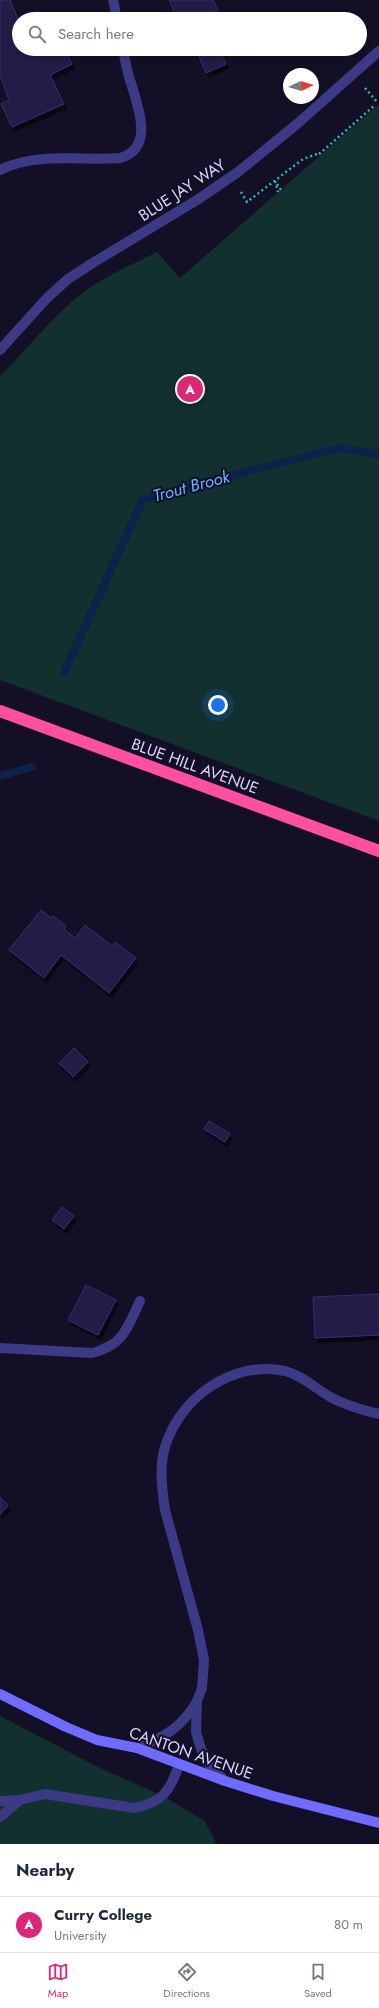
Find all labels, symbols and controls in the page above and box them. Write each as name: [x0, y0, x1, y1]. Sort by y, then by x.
search box: [12, 12, 367, 56]
icon: search: [26, 23, 48, 45]
text: Search here: [58, 23, 134, 45]
north arrow: [283, 68, 319, 104]
street label: BLUE JAY WAY: [134, 153, 230, 227]
pin: A: [177, 374, 203, 404]
water label: Trout Brook: [150, 464, 233, 508]
your location: [208, 695, 228, 715]
street label: BLUE HILL AVENUE: [128, 732, 262, 800]
street label: CANTON AVENUE: [126, 1721, 256, 1785]
text: Nearby: [16, 1858, 74, 1882]
text: Curry College: [54, 1904, 152, 1926]
text: A: [24, 1915, 34, 1934]
text: 80 m: [334, 1915, 363, 1934]
text: University: [54, 1926, 106, 1945]
tab: Map: [47, 1961, 69, 2001]
tab: Directions: [163, 1961, 210, 2001]
tab: Saved: [304, 1961, 332, 2001]

